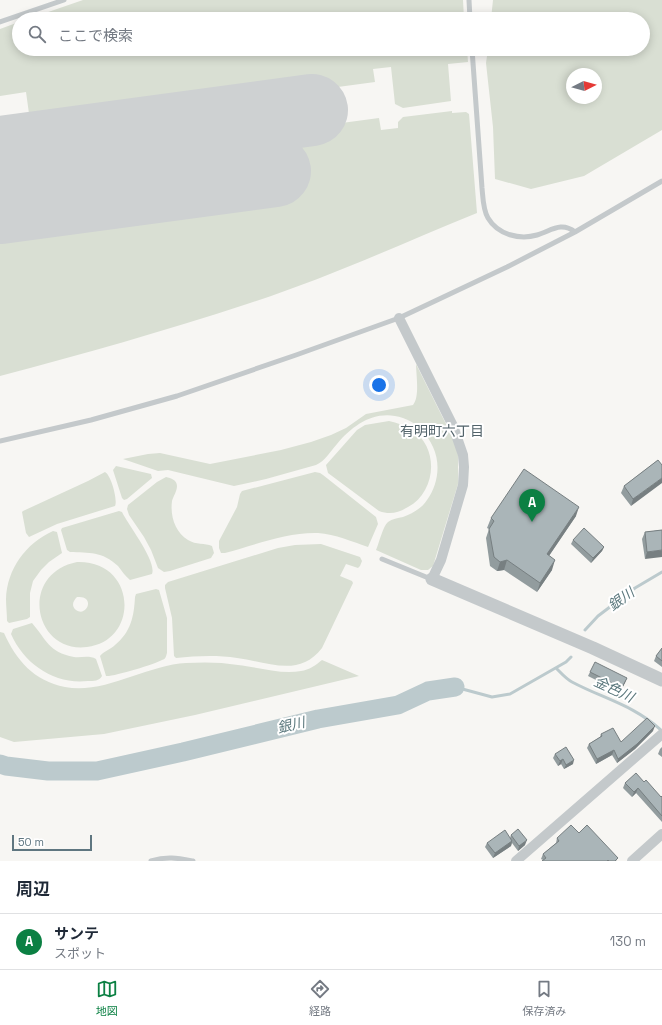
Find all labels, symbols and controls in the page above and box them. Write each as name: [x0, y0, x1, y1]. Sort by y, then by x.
search box: [12, 12, 650, 56]
icon: search: [26, 23, 48, 45]
text: ここで検索: [58, 26, 133, 45]
north arrow: [566, 68, 602, 104]
your location: [369, 375, 389, 395]
district label: 有明町六丁目: [400, 422, 484, 440]
pin: A: [519, 489, 545, 522]
water label: 銀川: [604, 582, 639, 615]
water label: 金色川: [591, 672, 639, 707]
water label: 銀川: [275, 713, 309, 737]
scale bar: [12, 833, 92, 852]
text: 50 m: [18, 835, 44, 849]
text: 周辺: [16, 878, 50, 900]
text: サンテ: [54, 924, 99, 943]
text: A: [25, 933, 33, 950]
text: 130 m: [610, 933, 646, 950]
text: スポット: [54, 945, 106, 962]
tab: 地図: [96, 978, 118, 1018]
tab: 経路: [309, 978, 331, 1018]
tab: 保存済み: [522, 978, 566, 1018]

